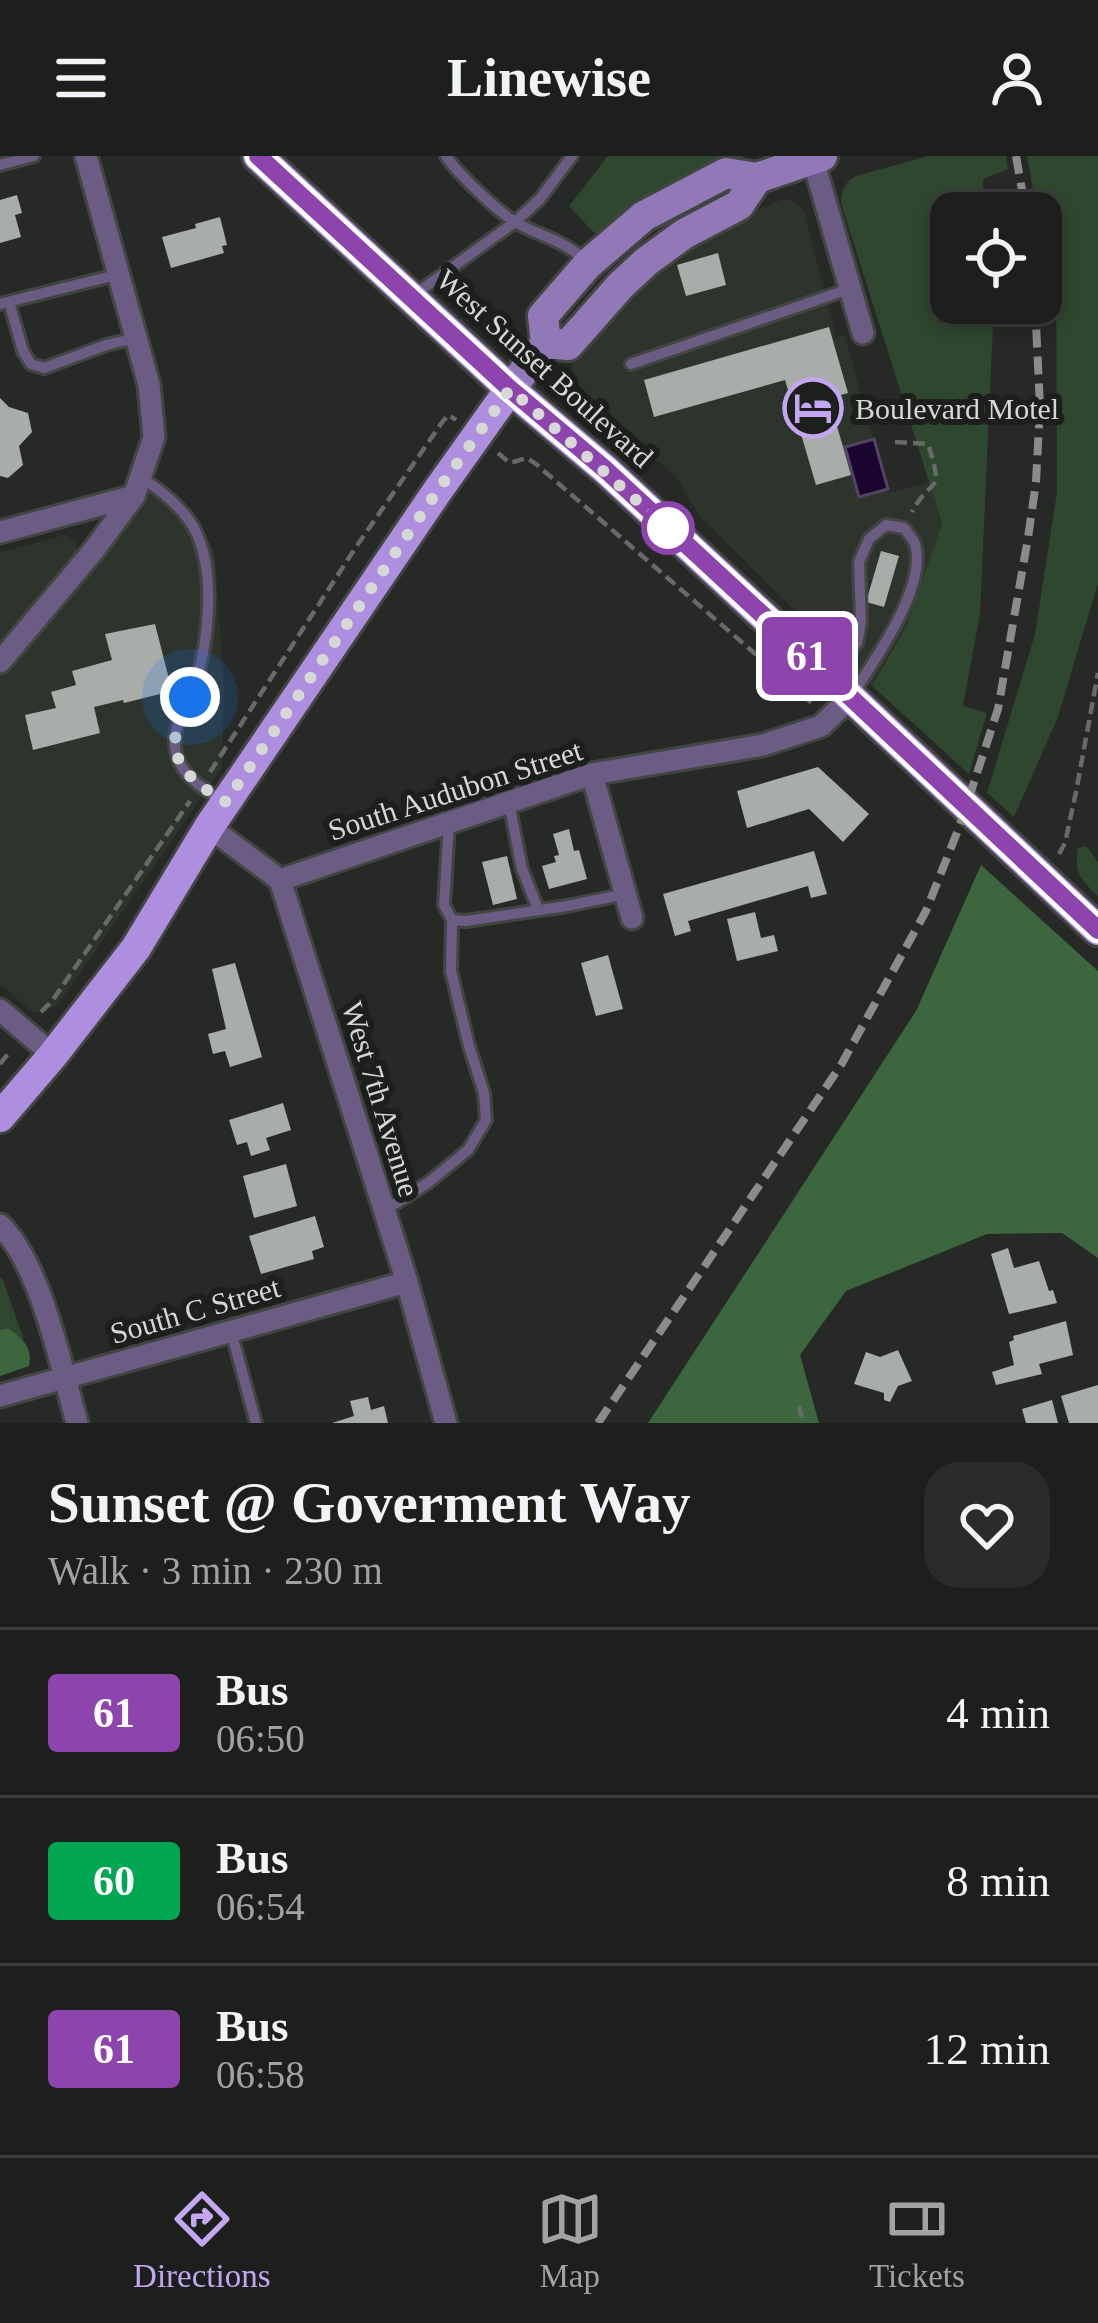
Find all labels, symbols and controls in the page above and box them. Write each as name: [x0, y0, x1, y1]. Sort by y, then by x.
icon: menu: [48, 45, 114, 111]
icon: person: [984, 45, 1050, 111]
text: Linewise: [447, 48, 651, 108]
map controls: [930, 192, 1062, 324]
button: locate: [930, 192, 1062, 324]
street label: West Sunset Boulevard: [430, 262, 660, 474]
hotel icon: Boulevard Motel: [782, 377, 844, 439]
place label: Boulevard Motel: [855, 392, 1059, 425]
unlabelled marker: [643, 503, 693, 553]
line badge: 61: [753, 617, 861, 695]
text: 61: [786, 633, 828, 679]
your location: [160, 667, 220, 727]
street label: South Audubon Street: [324, 733, 587, 847]
street label: West 7th Avenue: [336, 998, 426, 1200]
street label: South C Street: [106, 1270, 284, 1350]
button: heart: [924, 1462, 1050, 1588]
text: Sunset @ Goverment Way: [48, 1471, 691, 1534]
text: Walk · 3 min · 230 m: [48, 1549, 383, 1592]
text: Bus: [216, 1665, 289, 1715]
text: 4 min: [946, 1688, 1050, 1738]
text: 61: [93, 1690, 135, 1736]
text: 06:50: [216, 1717, 305, 1760]
text: Bus: [216, 1833, 289, 1883]
text: 8 min: [946, 1856, 1050, 1906]
text: 60: [93, 1858, 135, 1904]
text: 06:54: [216, 1885, 305, 1928]
text: Bus: [216, 2001, 289, 2051]
text: 12 min: [924, 2024, 1050, 2074]
text: 61: [93, 2026, 135, 2072]
text: 06:58: [216, 2053, 305, 2096]
tab: Directions: [133, 2186, 271, 2295]
tab: Map: [537, 2186, 603, 2295]
tab: Tickets: [869, 2186, 965, 2295]

